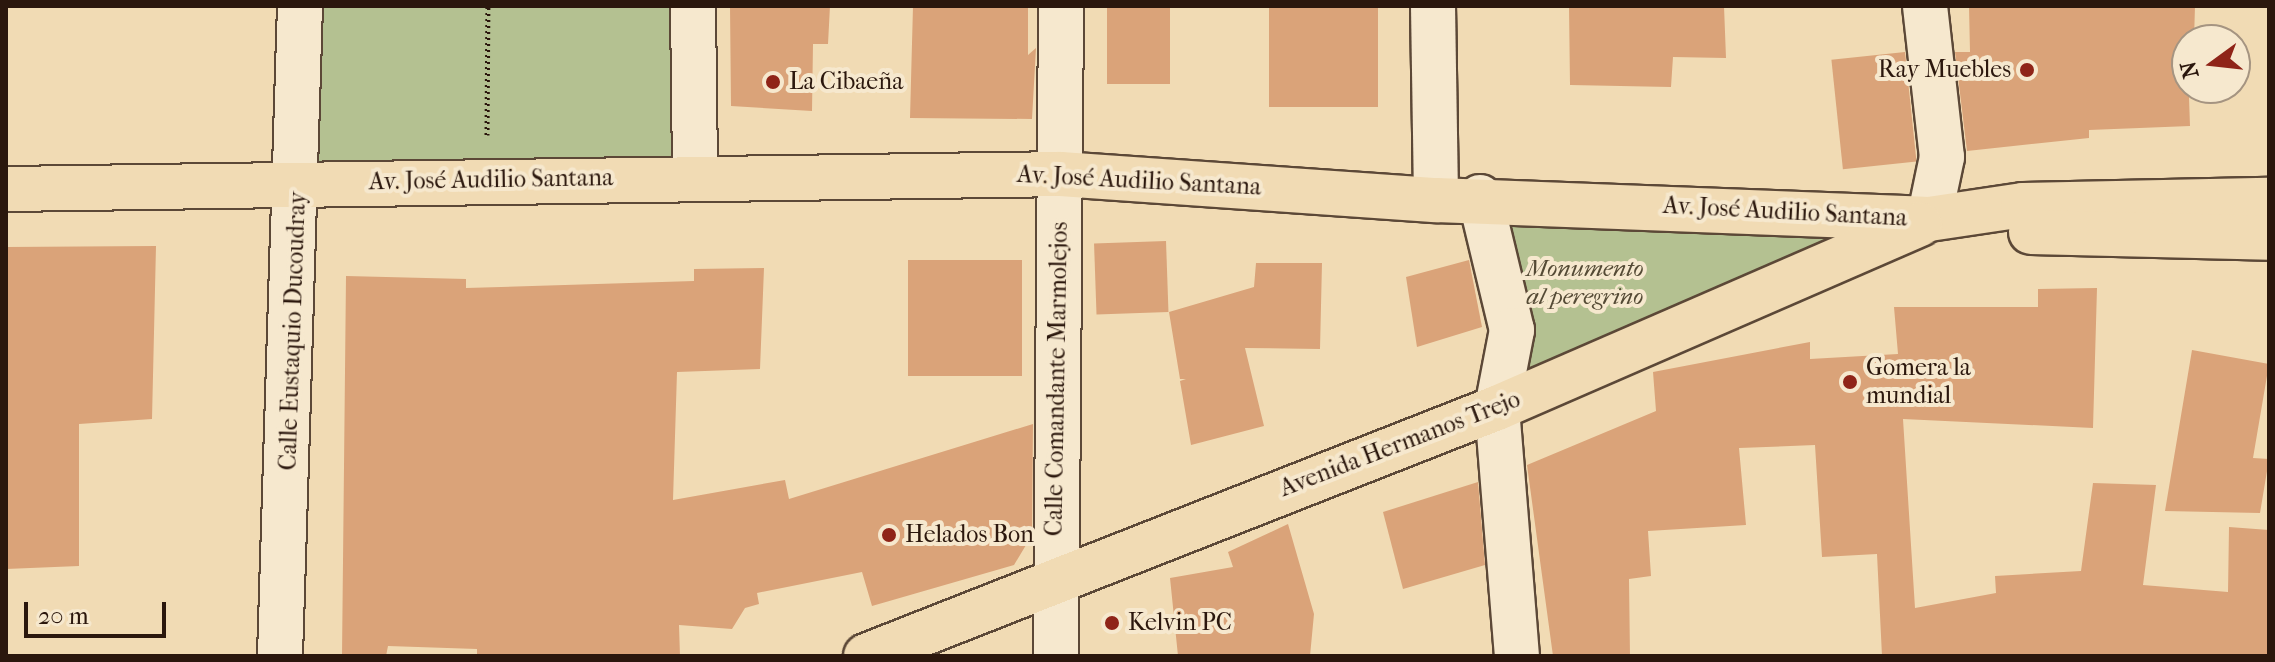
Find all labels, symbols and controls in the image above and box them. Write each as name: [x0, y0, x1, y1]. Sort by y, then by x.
north arrow: [2171, 24, 2251, 104]
place label: Ray Muebles: [1878, 56, 2011, 84]
text: N: [2175, 58, 2204, 81]
marker: Ray Muebles: [2018, 61, 2036, 79]
place label: La Cibaeña: [789, 68, 903, 96]
marker: La Cibaeña: [764, 73, 782, 91]
street label: Av. José Audilio Santana: [1016, 160, 1262, 202]
street label: Av. José Audilio Santana: [369, 163, 613, 197]
street label: Calle Eustaquio Ducoudray: [274, 191, 312, 471]
street label: Av. José Audilio Santana: [1662, 191, 1908, 233]
street label: Calle Comandante Marmolejos: [1040, 222, 1074, 536]
park label: Monumento al peregrino: [1526, 255, 1644, 311]
place label: Gomera la mundial: [1866, 354, 1971, 410]
marker: Gomera la mundial: [1841, 373, 1859, 391]
street label: Avenida Hermanos Trejo: [1276, 385, 1524, 503]
place label: Helados Bon: [905, 521, 1034, 549]
marker: Helados Bon: [880, 526, 898, 544]
scale bar: [28, 586, 170, 636]
text: 20 m: [38, 602, 89, 630]
place label: Kelvin PC: [1128, 609, 1232, 637]
marker: Kelvin PC: [1103, 614, 1121, 632]

